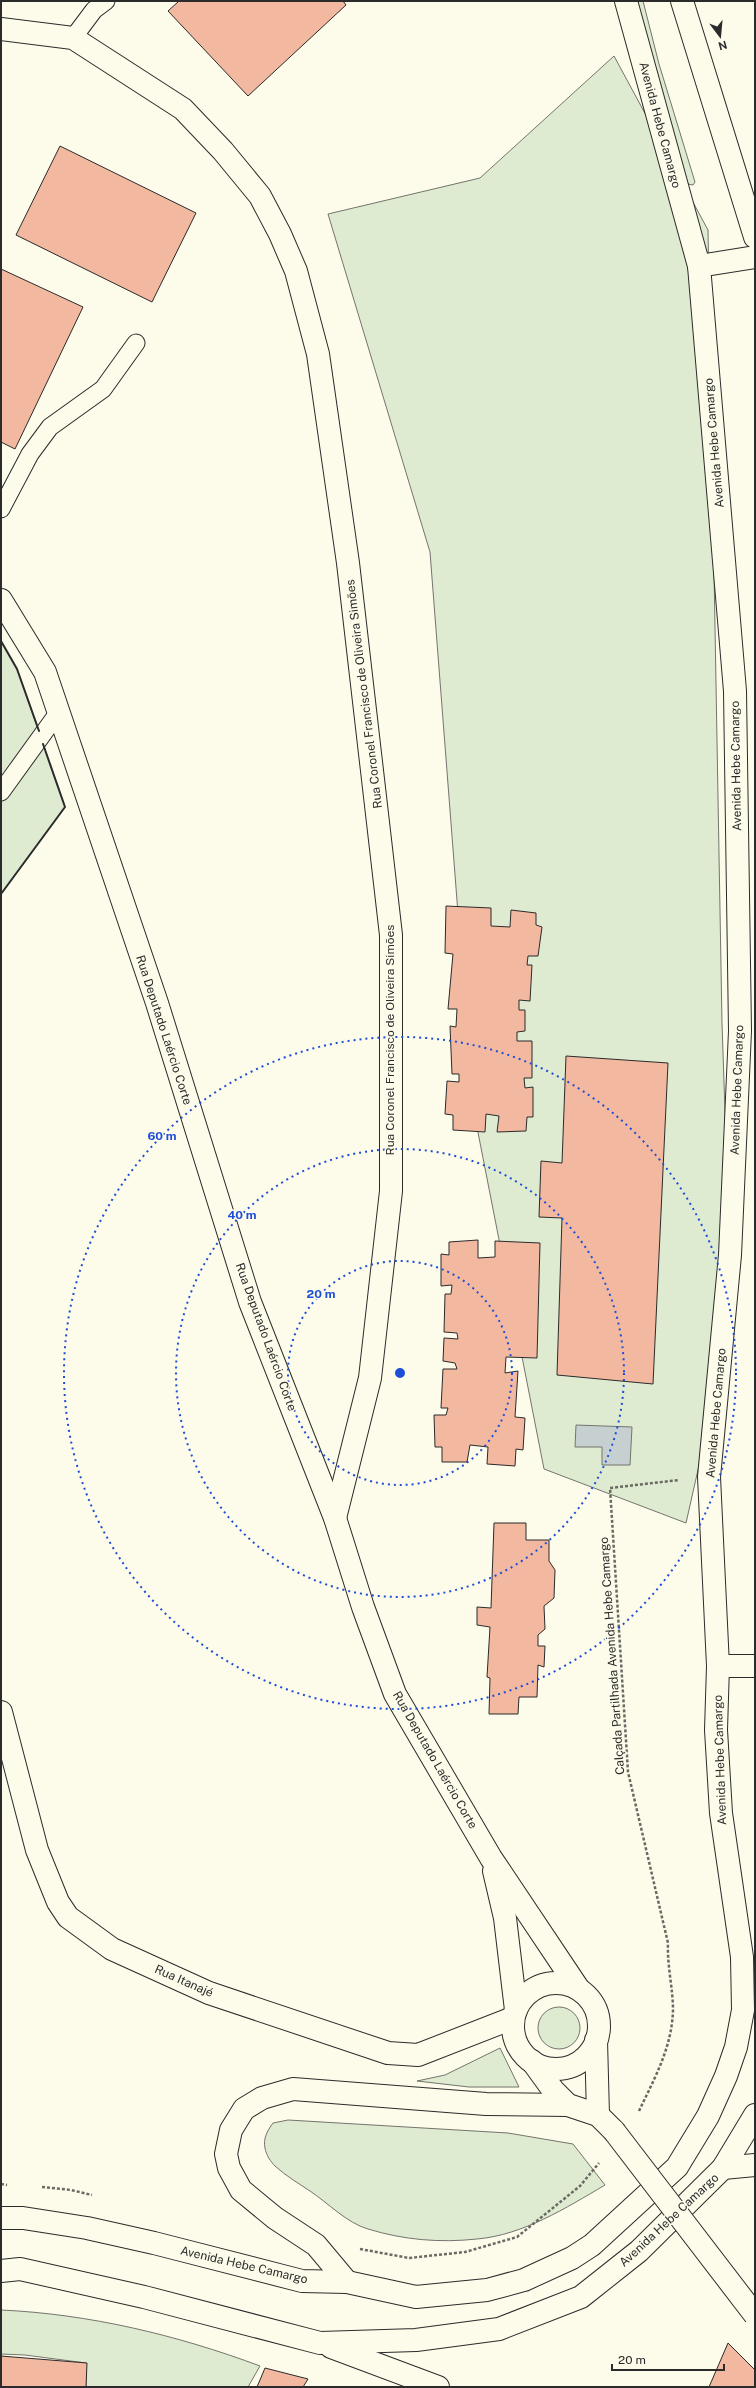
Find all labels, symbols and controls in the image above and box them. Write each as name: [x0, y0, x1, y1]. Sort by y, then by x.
north arrow: [700, 16, 740, 56]
text: N: [717, 39, 729, 53]
street label: Avenida Hebe Camargo: [636, 60, 684, 190]
street label: Avenida Hebe Camargo: [701, 377, 727, 508]
street label: Rua Coronel Francisco de Oliveira Simões: [343, 579, 385, 809]
street label: Avenida Hebe Camargo: [728, 701, 744, 831]
street label: Rua Coronel Francisco de Oliveira Simões: [383, 925, 397, 1155]
street label: Rua Deputado Laércio Corte: [133, 953, 195, 1107]
street label: Avenida Hebe Camargo: [728, 1024, 746, 1155]
text: 60 m: [147, 1129, 177, 1143]
text: 40 m: [227, 1208, 257, 1222]
street label: Rua Deputado Laércio Corte: [233, 1261, 299, 1413]
text: 20 m: [307, 1287, 336, 1301]
street label: Avenida Hebe Camargo: [703, 1347, 729, 1478]
centre of rings: [393, 1366, 407, 1380]
street label: Calçada Partilhada Avenida Hebe Camargo: [597, 1536, 627, 1775]
street label: Rua Deputado Laércio Corte: [390, 1689, 480, 1831]
street label: Avenida Hebe Camargo: [711, 1694, 729, 1825]
street label: Rua Itanajé: [153, 1962, 216, 2000]
street label: Avenida Hebe Camargo: [617, 2170, 722, 2270]
street label: Avenida Hebe Camargo: [179, 2244, 309, 2287]
scale bar: [612, 2346, 724, 2372]
text: 20 m: [618, 2353, 646, 2367]

